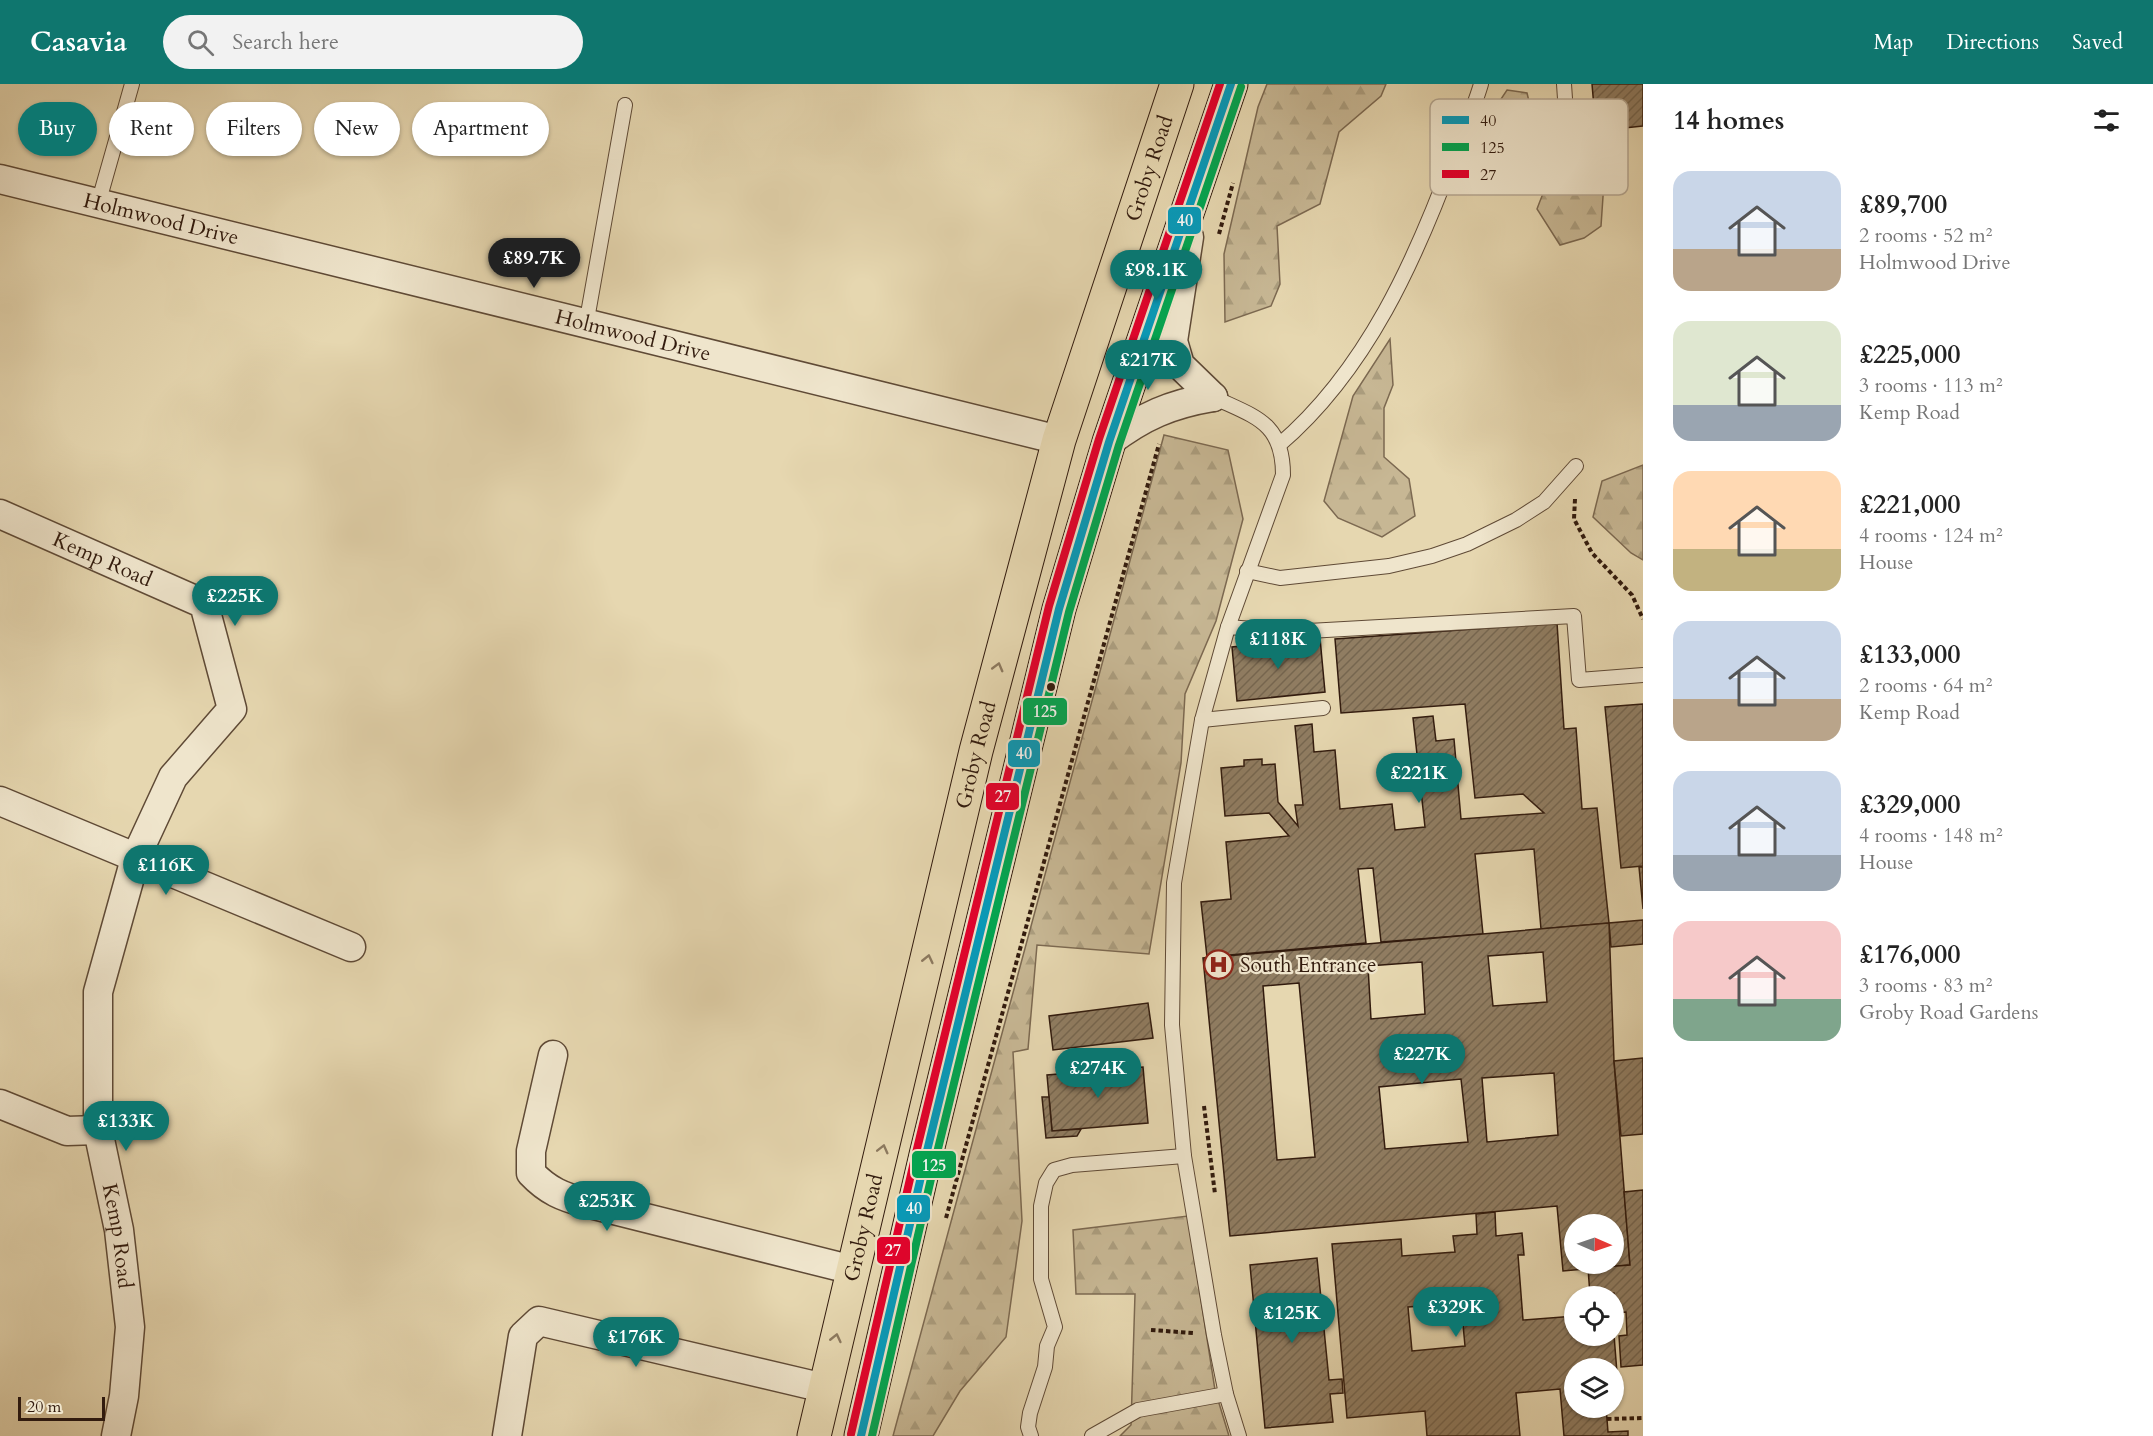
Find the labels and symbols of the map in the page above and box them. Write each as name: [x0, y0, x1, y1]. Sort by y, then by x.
legend: [1430, 99, 1628, 195]
text: 40: [1480, 110, 1496, 132]
street label: Groby Road: [1118, 112, 1181, 225]
text: 125: [1480, 137, 1505, 159]
text: 27: [1480, 164, 1496, 186]
street label: Holmwood Drive: [80, 186, 242, 252]
line badge: 40: [1167, 206, 1202, 235]
text: 40: [1177, 210, 1193, 232]
pin: £89.7K: [485, 238, 583, 289]
pin: £98.1K: [1107, 250, 1205, 301]
street label: Holmwood Drive: [552, 302, 714, 369]
pin: £217K: [1106, 340, 1190, 391]
street label: Kemp Road: [48, 525, 157, 594]
pin: £225K: [193, 576, 277, 627]
pin: £118K: [1236, 619, 1320, 670]
one-way arrow: [991, 663, 1004, 673]
unlabelled marker: [1045, 681, 1057, 693]
line badge: 125: [1022, 697, 1068, 726]
street label: Groby Road: [949, 698, 1004, 812]
text: 125: [1033, 701, 1057, 723]
line badge: 40: [1007, 739, 1041, 768]
text: 40: [1016, 743, 1032, 765]
pin: £221K: [1377, 753, 1461, 804]
line badge: 27: [985, 782, 1020, 811]
text: 27: [995, 786, 1011, 808]
pin: £116K: [124, 845, 208, 896]
hospital icon: South Entrance: [1203, 949, 1235, 981]
place label: South Entrance: [1240, 951, 1377, 980]
one-way arrow: [920, 954, 933, 964]
pin: £227K: [1380, 1034, 1464, 1085]
pin: £274K: [1056, 1048, 1140, 1099]
pin: £133K: [84, 1101, 168, 1152]
one-way arrow: [876, 1144, 888, 1155]
line badge: 125: [911, 1150, 957, 1179]
text: 125: [922, 1155, 946, 1177]
street label: Groby Road: [837, 1171, 890, 1285]
street label: Kemp Road: [95, 1181, 140, 1290]
pin: £253K: [565, 1181, 649, 1232]
line badge: 40: [896, 1194, 931, 1223]
text: 40: [906, 1198, 922, 1220]
north arrow: [1564, 1214, 1624, 1274]
line badge: 27: [876, 1236, 911, 1265]
text: 27: [885, 1240, 901, 1262]
pin: £329K: [1414, 1287, 1498, 1338]
pin: £125K: [1250, 1293, 1334, 1344]
pin: £176K: [594, 1317, 678, 1368]
one-way arrow: [829, 1333, 842, 1343]
scale bar: [18, 1394, 105, 1422]

